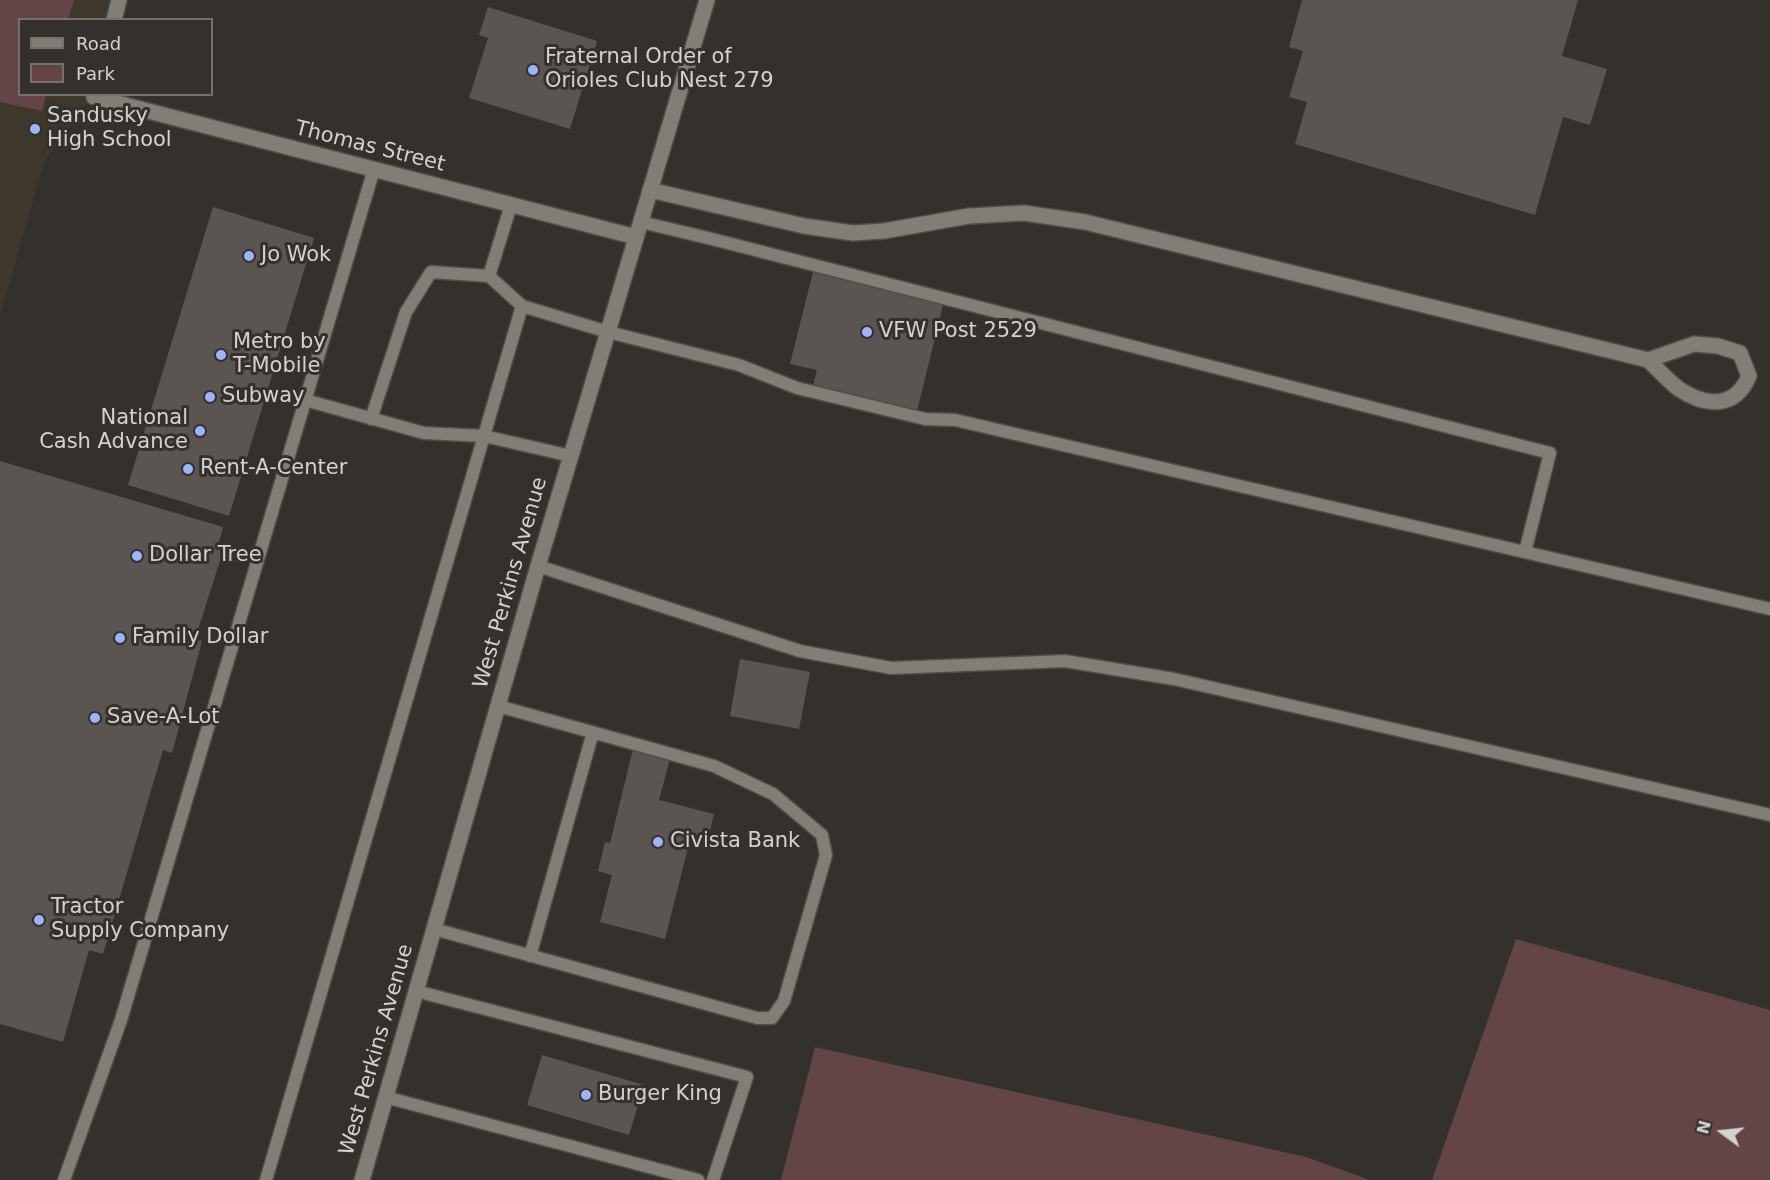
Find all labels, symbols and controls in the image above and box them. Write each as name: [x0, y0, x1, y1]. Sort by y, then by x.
legend: [18, 18, 213, 96]
text: Road: [76, 33, 121, 54]
place label: Fraternal Order of Orioles Club Nest 279: [545, 45, 774, 95]
text: Park: [76, 63, 115, 84]
marker: Fraternal Order of Orioles Club Nest 279: [526, 63, 540, 77]
place label: Sandusky High School: [47, 104, 172, 154]
street label: Thomas Street: [292, 116, 448, 178]
marker: Sandusky High School: [28, 122, 42, 136]
place label: Jo Wok: [261, 243, 331, 269]
marker: Jo Wok: [242, 249, 256, 263]
place label: VFW Post 2529: [879, 319, 1037, 345]
marker: VFW Post 2529: [860, 325, 874, 339]
place label: Metro by T-Mobile: [233, 330, 326, 380]
marker: Metro by T-Mobile: [214, 348, 228, 362]
place label: Subway: [222, 384, 304, 410]
marker: Subway: [203, 390, 217, 404]
place label: National Cash Advance: [39, 406, 188, 456]
marker: National Cash Advance: [193, 424, 207, 438]
place label: Rent-A-Center: [200, 456, 347, 482]
marker: Rent-A-Center: [181, 462, 195, 476]
street label: West Perkins Avenue: [469, 474, 553, 692]
place label: Dollar Tree: [149, 543, 262, 569]
marker: Dollar Tree: [130, 549, 144, 563]
place label: Family Dollar: [132, 625, 268, 651]
marker: Family Dollar: [113, 631, 127, 645]
place label: Save-A-Lot: [107, 705, 220, 731]
marker: Save-A-Lot: [88, 711, 102, 725]
place label: Civista Bank: [670, 829, 800, 855]
marker: Civista Bank: [651, 835, 665, 849]
place label: Tractor Supply Company: [51, 895, 229, 945]
marker: Tractor Supply Company: [32, 913, 46, 927]
street label: West Perkins Avenue: [335, 941, 419, 1159]
place label: Burger King: [598, 1082, 722, 1108]
marker: Burger King: [579, 1088, 593, 1102]
north arrow: [1692, 1102, 1752, 1162]
text: N: [1693, 1118, 1715, 1136]

